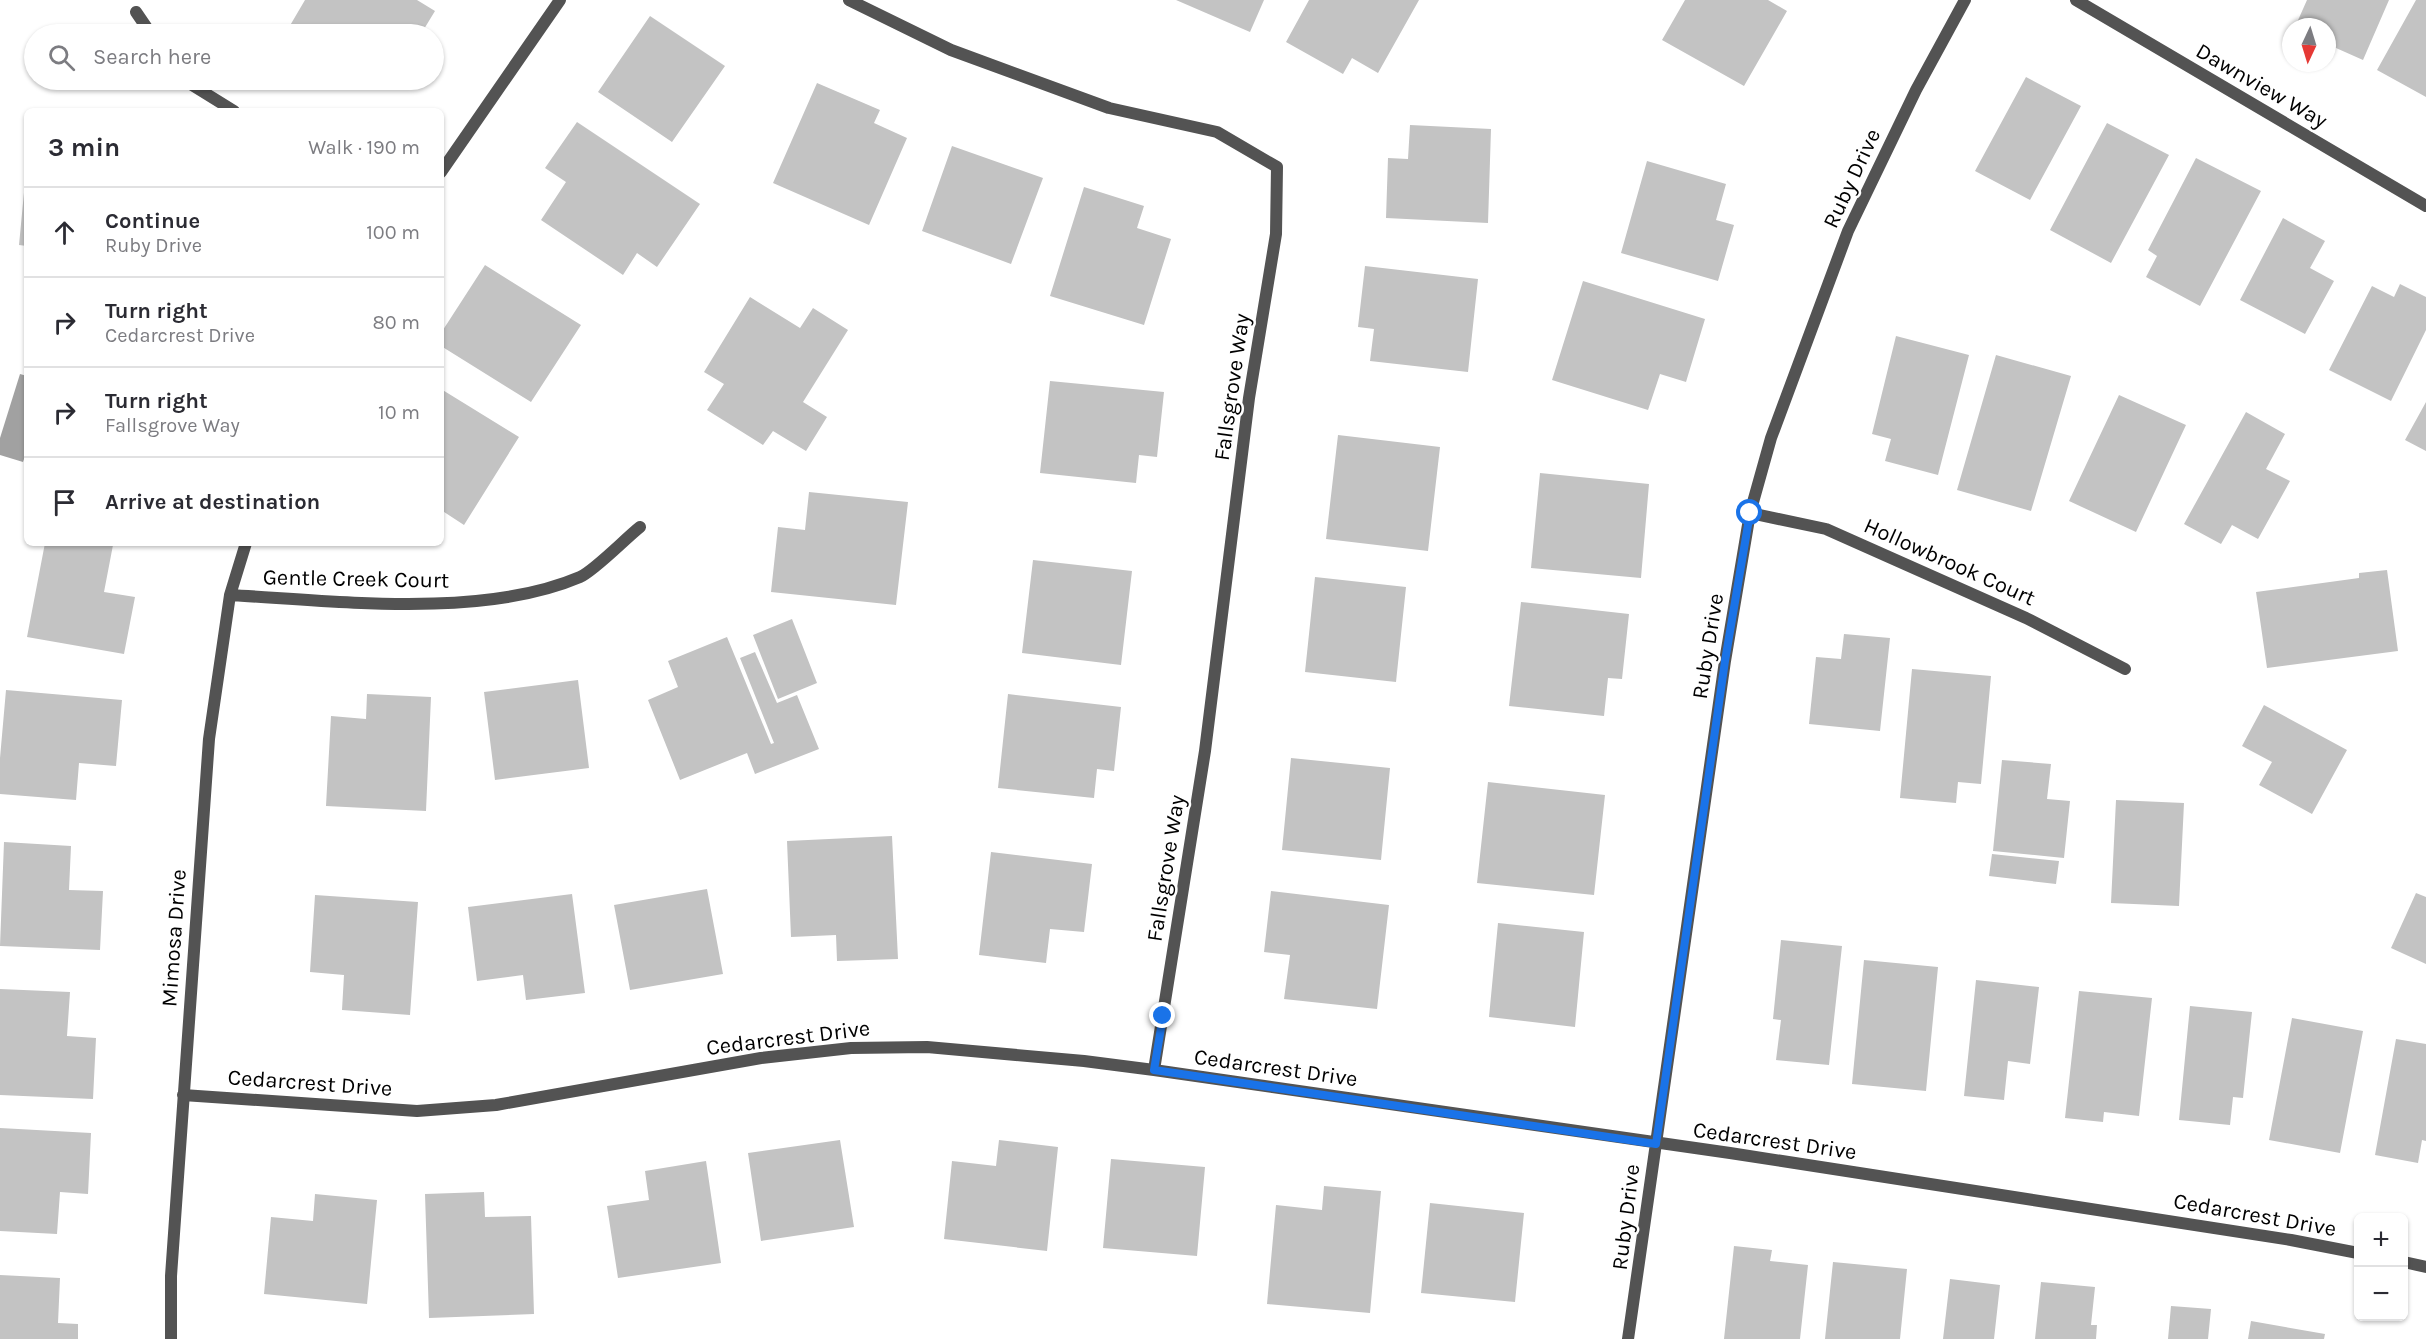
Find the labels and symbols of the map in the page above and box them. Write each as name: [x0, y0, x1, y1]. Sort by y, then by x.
north arrow: [2282, 18, 2336, 72]
street label: Dawnview Way: [2191, 38, 2332, 134]
street label: Ruby Drive: [1818, 125, 1886, 232]
street label: Fallsgrove Way: [1209, 312, 1255, 462]
route start: [1736, 499, 1762, 525]
street label: Hollowbrook Court: [1860, 512, 2039, 611]
street label: Gentle Creek Court: [263, 564, 449, 594]
street label: Ruby Drive: [1687, 591, 1729, 701]
street label: Fallsgrove Way: [1142, 793, 1190, 943]
street label: Mimosa Drive: [156, 868, 192, 1008]
route end: [1149, 1002, 1175, 1028]
street label: Cedarcrest Drive: [705, 1015, 872, 1061]
street label: Cedarcrest Drive: [1192, 1044, 1359, 1092]
street label: Cedarcrest Drive: [227, 1064, 393, 1102]
street label: Cedarcrest Drive: [1691, 1117, 1858, 1165]
street label: Ruby Drive: [1607, 1163, 1645, 1272]
street label: Cedarcrest Drive: [2171, 1188, 2338, 1242]

